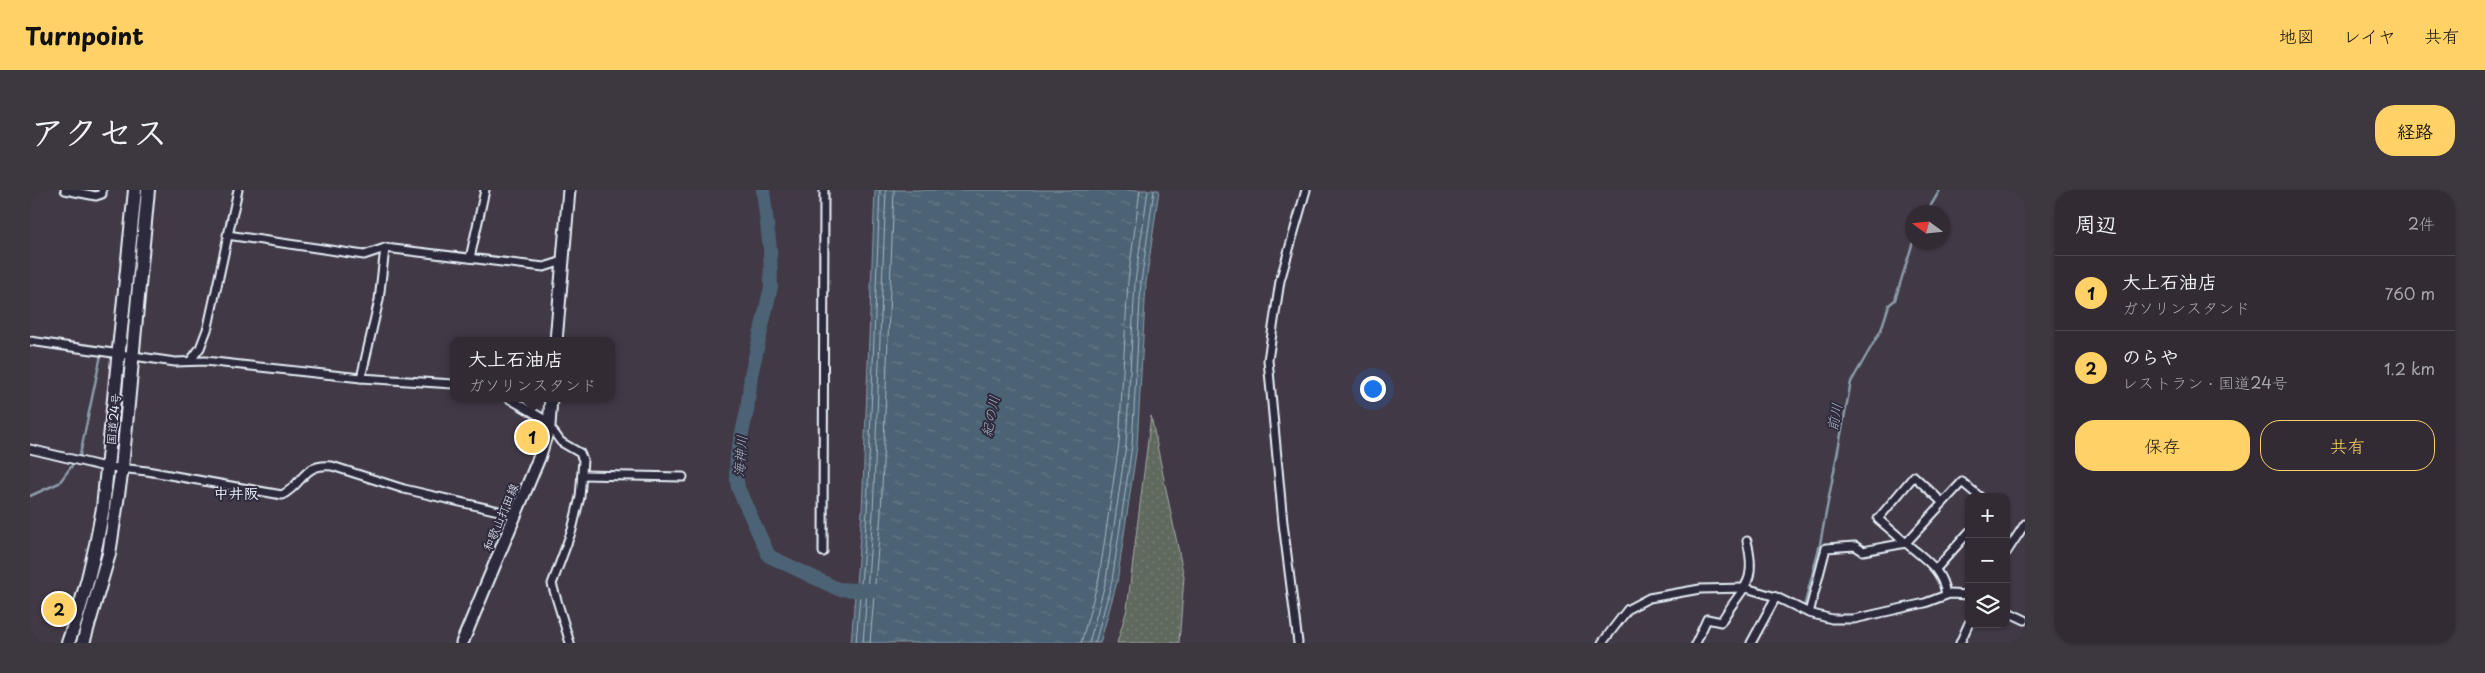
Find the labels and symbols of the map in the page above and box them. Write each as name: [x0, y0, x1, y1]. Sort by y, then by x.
north arrow: [1905, 205, 1950, 250]
your location: [1360, 376, 1386, 402]
street label: 国道24号: [101, 392, 125, 446]
water label: 紀の川: [975, 393, 1005, 439]
water label: 前川: [1821, 401, 1847, 433]
pin: 1: [516, 418, 548, 456]
water label: 海神川: [728, 434, 752, 478]
street label: 和歌山打田線: [478, 480, 522, 554]
district label: 中井阪: [213, 481, 259, 504]
pin: 2: [43, 590, 75, 628]

